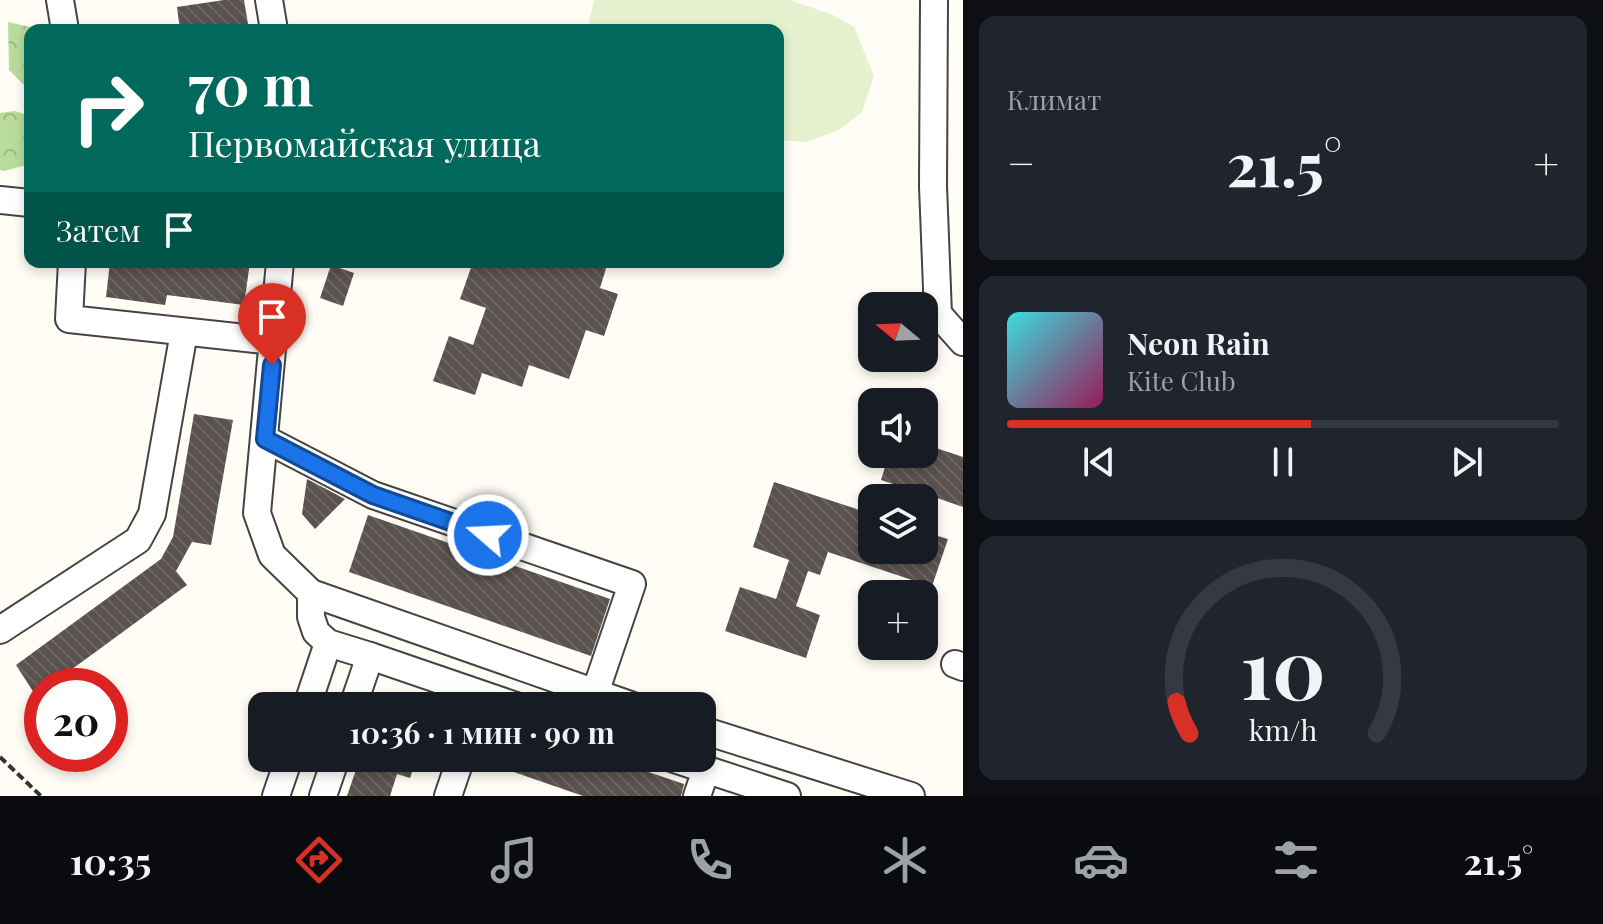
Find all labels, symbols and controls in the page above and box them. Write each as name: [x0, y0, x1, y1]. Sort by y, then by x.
text: 70 m: [188, 46, 313, 121]
icon: right: [56, 56, 160, 160]
text: Климат: [1007, 82, 1101, 117]
text: Первомайская улица: [188, 118, 541, 166]
text: 21.5°: [1226, 122, 1342, 202]
text: −: [1007, 132, 1035, 191]
text: +: [1533, 132, 1559, 191]
icon: arrive: [157, 208, 201, 252]
text: Затем: [56, 210, 141, 250]
pin: [238, 283, 306, 365]
north arrow: [858, 292, 938, 372]
map controls: [858, 292, 938, 660]
icon: arrive: [250, 295, 294, 339]
text: Neon Rain: [1127, 323, 1270, 363]
text: Kite Club: [1127, 363, 1236, 398]
button: sound: [858, 388, 938, 468]
icon: previous: [1077, 440, 1121, 484]
icon: pause: [1261, 440, 1305, 484]
icon: next: [1445, 440, 1489, 484]
button: layers: [858, 484, 938, 564]
position arrow: [446, 493, 530, 577]
button: +: [858, 580, 938, 660]
text: 10: [1240, 610, 1326, 721]
speed limit sign: 20: [24, 668, 128, 772]
text: km/h: [1249, 710, 1317, 748]
text: 10:36 · 1 мин · 90 m: [349, 712, 615, 752]
icon: directions: [291, 832, 347, 888]
icon: music: [486, 832, 542, 888]
icon: phone: [682, 832, 738, 888]
icon: climate: [877, 832, 933, 888]
icon: car: [1073, 832, 1129, 888]
icon: filters: [1268, 832, 1324, 888]
text: 10:35: [70, 836, 151, 884]
text: 21.5°: [1464, 836, 1533, 884]

